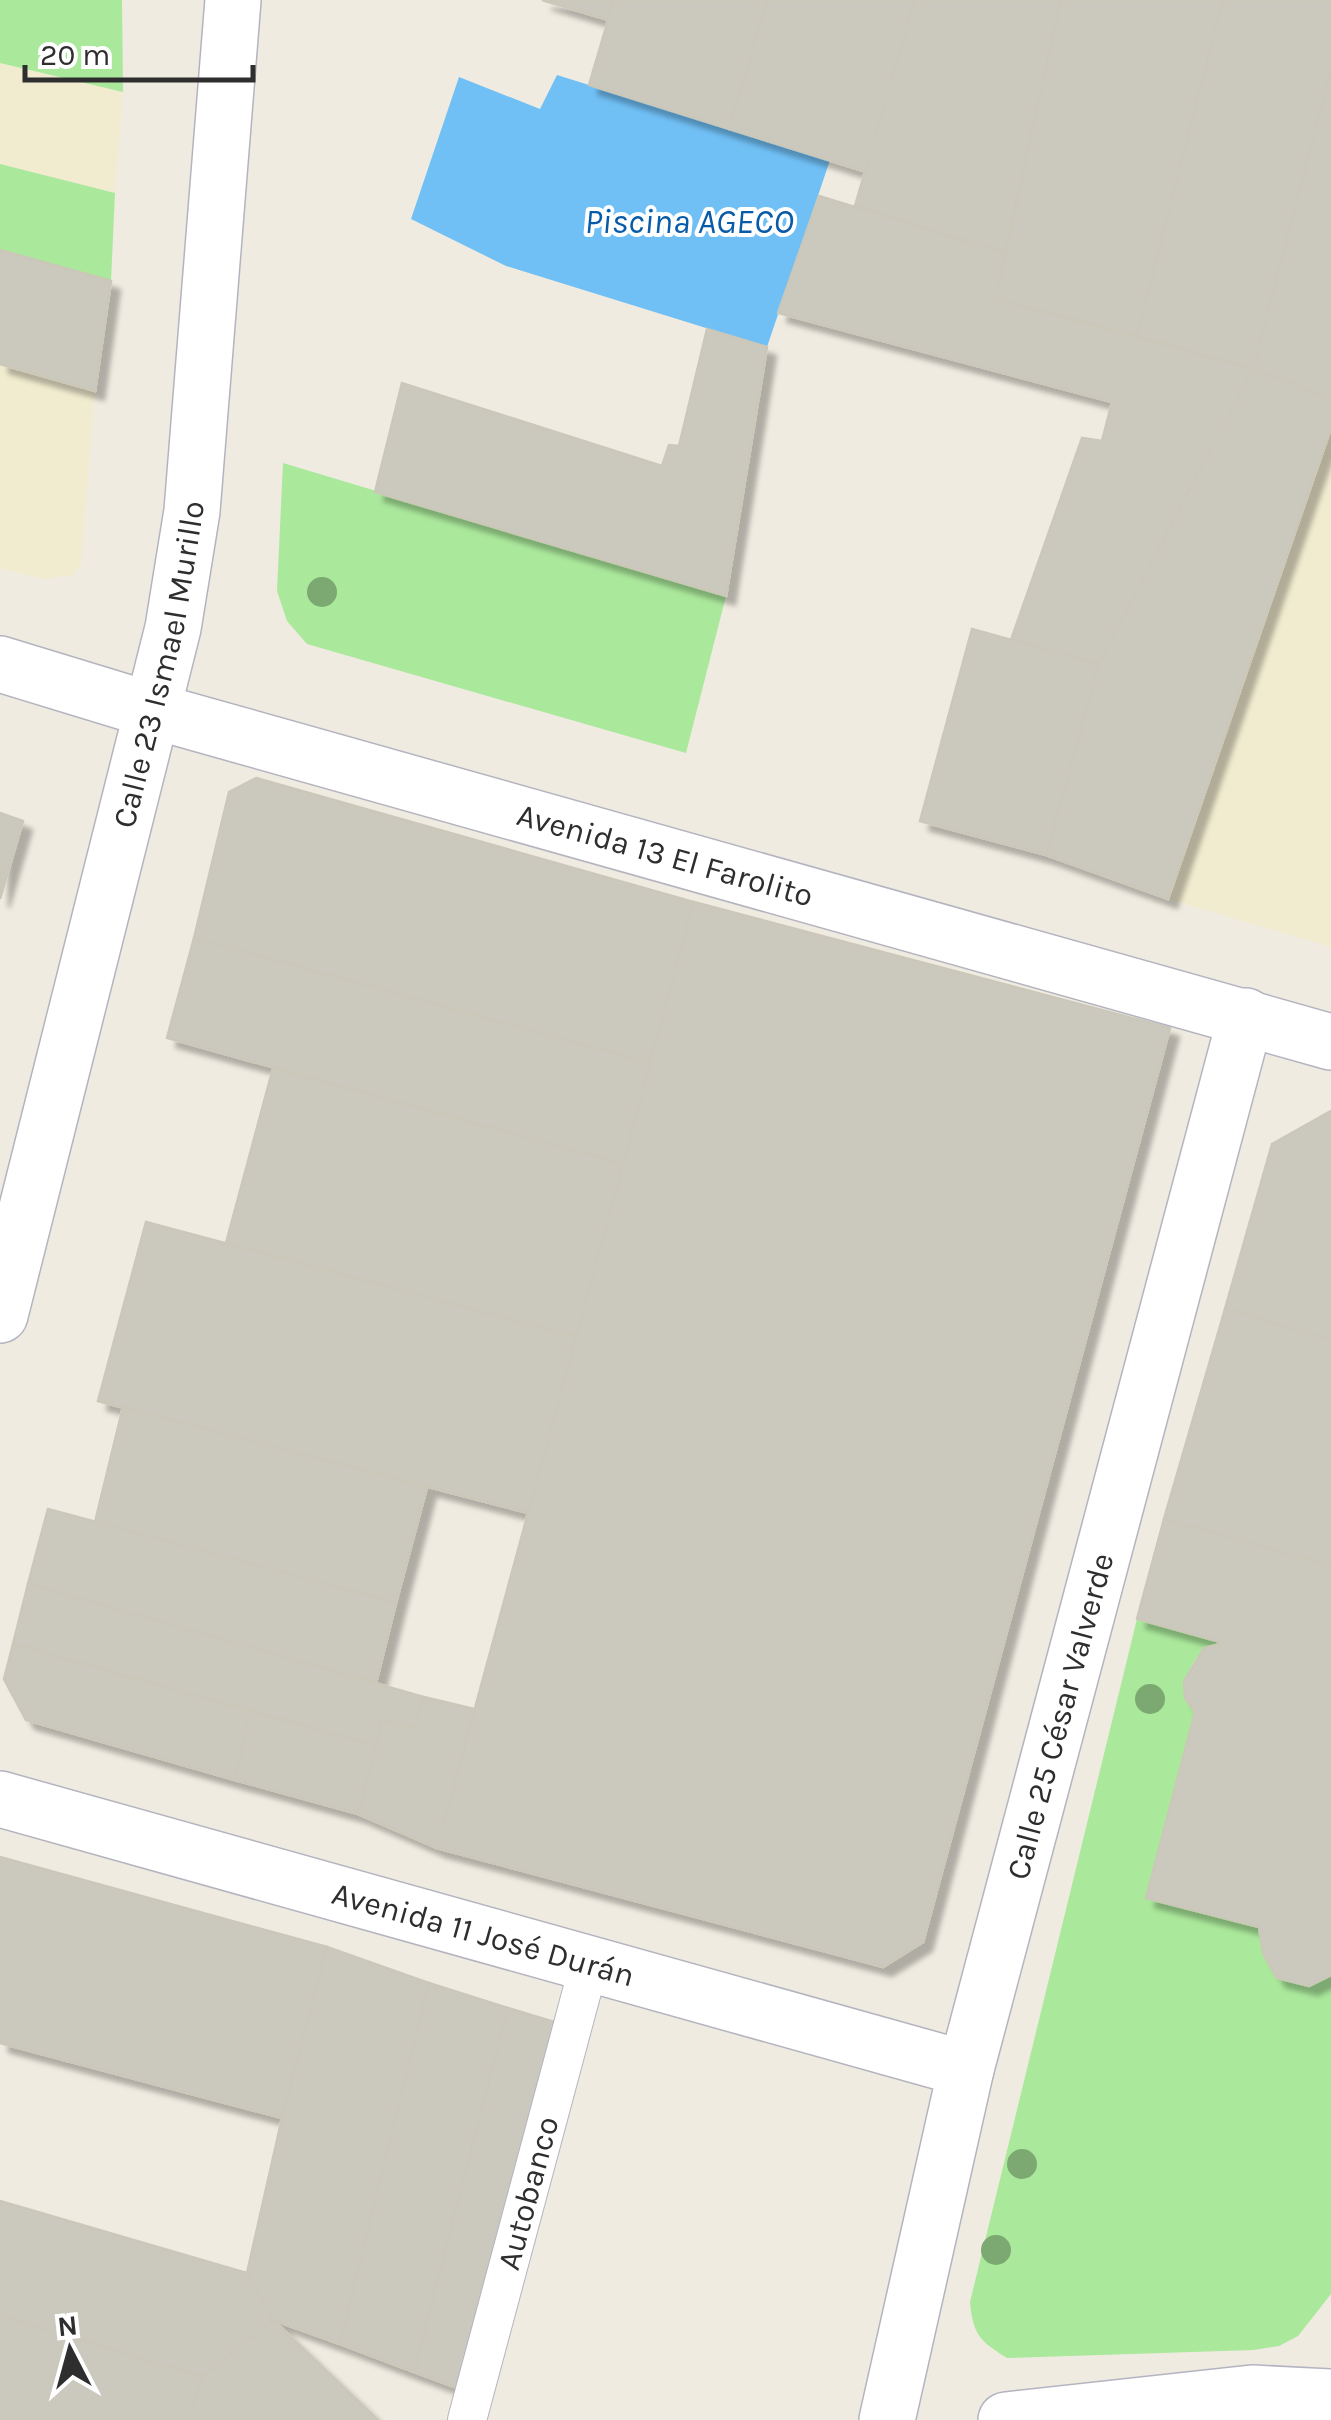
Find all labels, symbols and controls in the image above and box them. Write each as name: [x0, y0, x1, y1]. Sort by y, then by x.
scale bar: [25, 20, 252, 82]
text: 20 m: [40, 37, 110, 73]
water label: Piscina AGECO: [585, 201, 794, 242]
street label: Calle 23 Ismael Murillo: [105, 500, 212, 832]
street label: Avenida 13 El Farolito: [513, 796, 817, 914]
street label: Calle 25 César Valverde: [999, 1549, 1121, 1884]
street label: Avenida 11 José Durán: [328, 1875, 639, 1994]
street label: Autobanco: [490, 2112, 567, 2274]
north arrow: [20, 2300, 120, 2400]
text: N: [56, 2308, 79, 2343]

